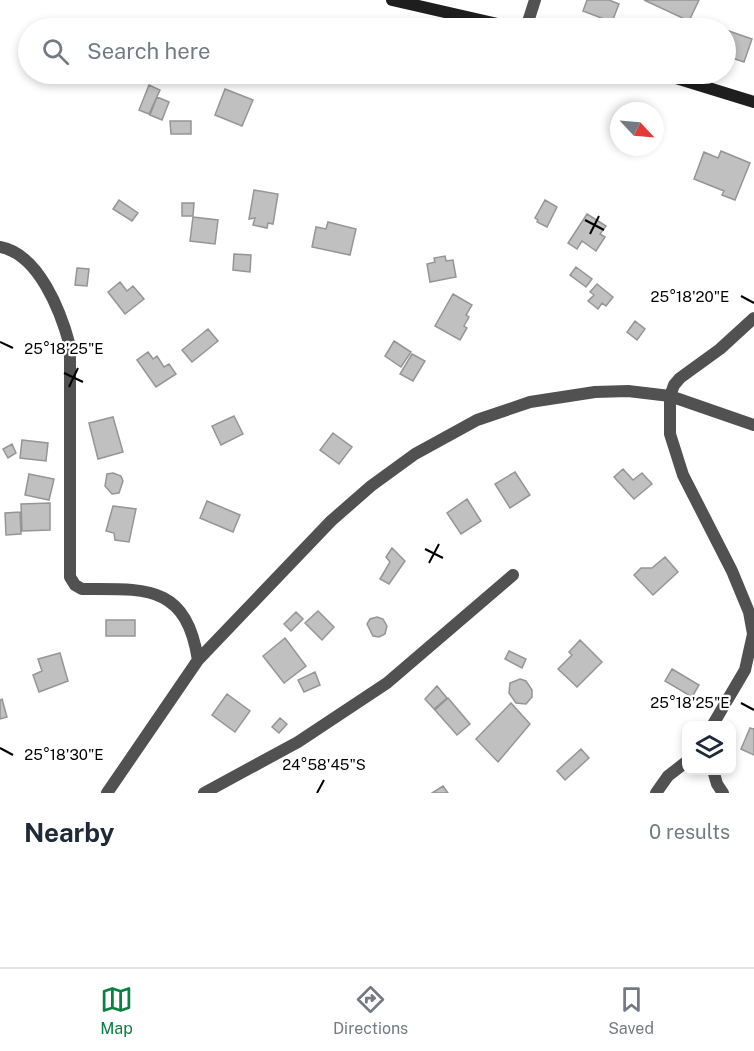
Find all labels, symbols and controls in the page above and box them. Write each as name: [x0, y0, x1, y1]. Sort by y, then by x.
search box: [18, 18, 736, 84]
icon: search: [39, 35, 72, 68]
text: Search here: [87, 38, 211, 64]
north arrow: [610, 102, 664, 156]
text: 25°18'20"E: [651, 288, 729, 305]
text: 25°18'25"E: [24, 340, 104, 357]
text: 25°18'25"E: [650, 694, 730, 711]
map controls: [682, 721, 736, 775]
button: layers: [682, 721, 736, 775]
text: 25°18'30"E: [24, 746, 104, 763]
text: 24°58'45"S: [282, 756, 366, 773]
text: Nearby: [24, 817, 114, 848]
text: 0 results: [649, 820, 730, 844]
tab: Map: [100, 983, 133, 1038]
tab: Directions: [333, 983, 408, 1038]
tab: Saved: [608, 983, 654, 1038]

